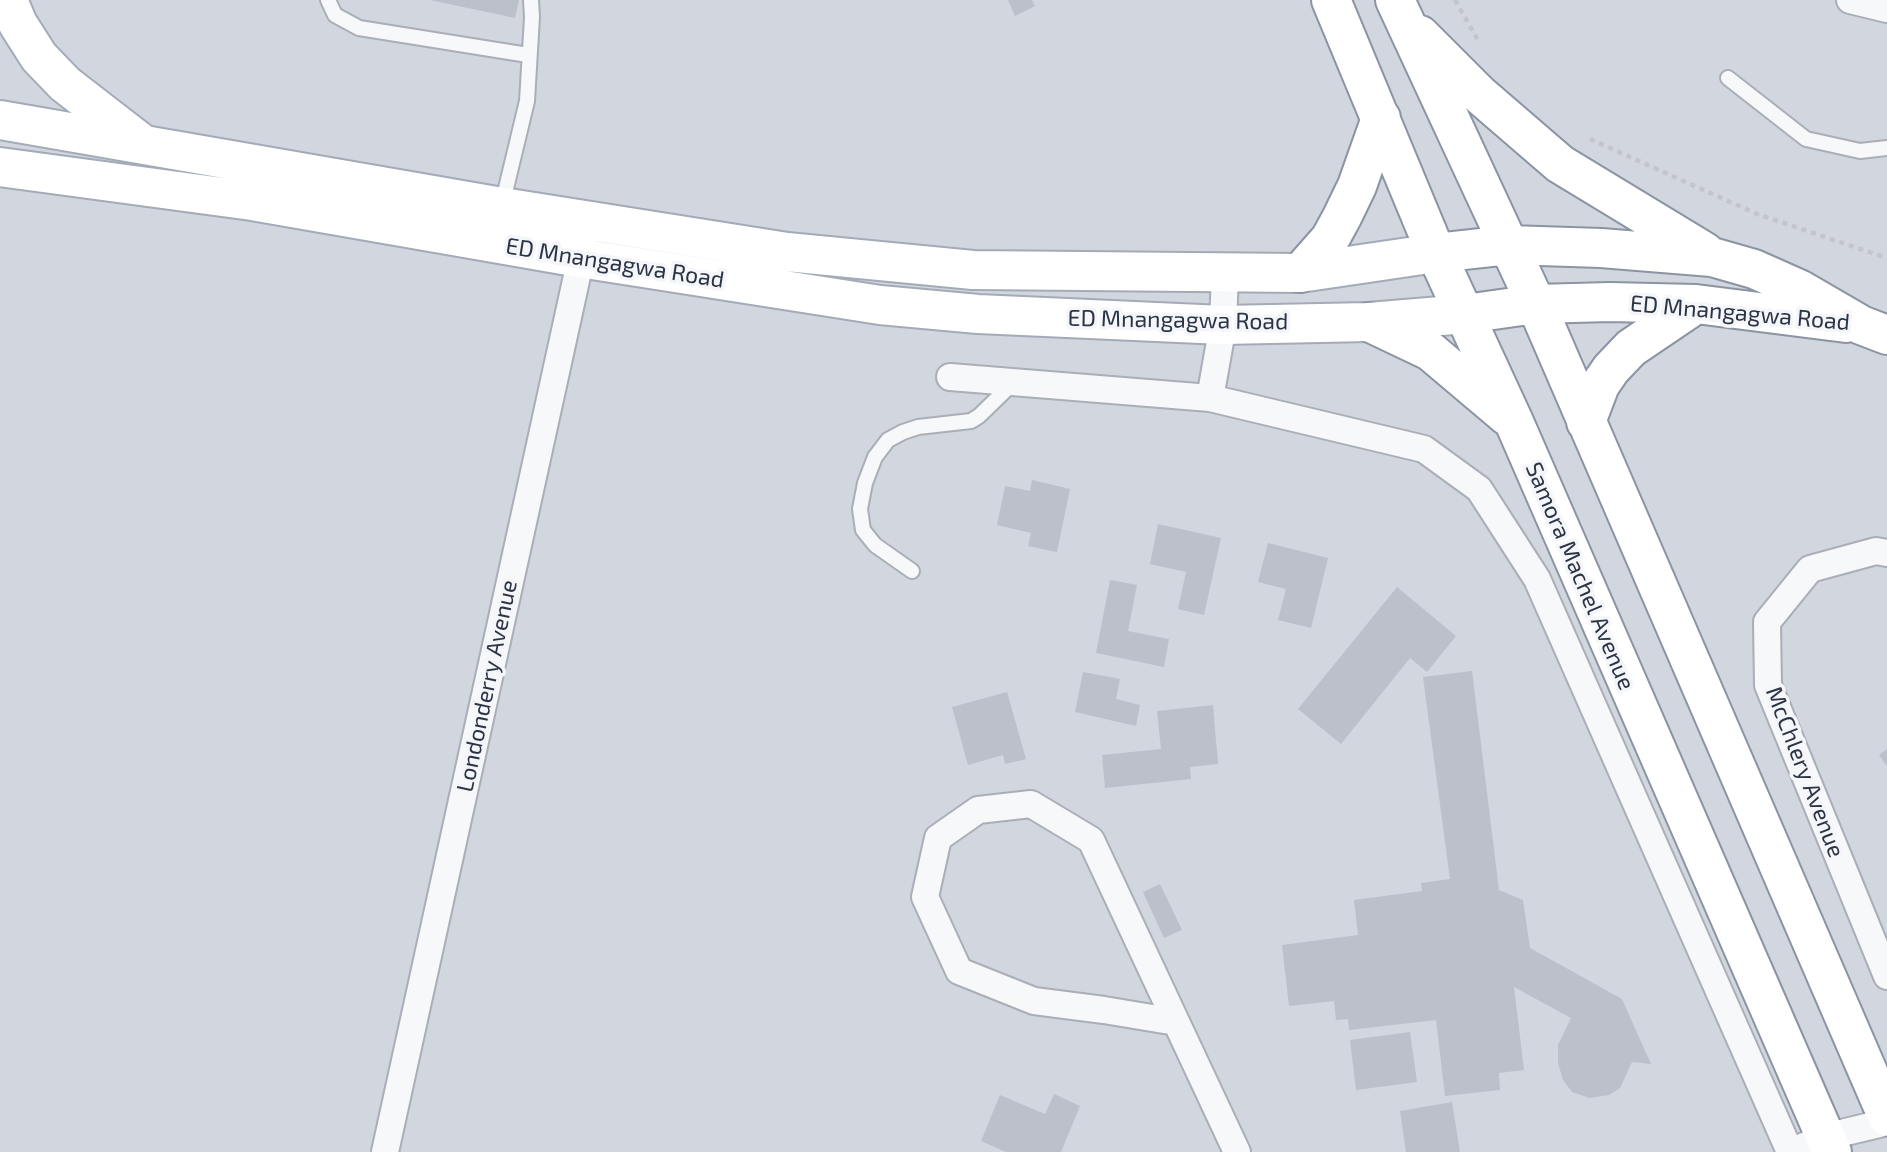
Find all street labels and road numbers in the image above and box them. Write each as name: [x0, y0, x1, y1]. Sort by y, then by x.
street label: ED Mnangagwa Road: [504, 232, 726, 294]
street label: ED Mnangagwa Road: [1629, 290, 1851, 336]
street label: ED Mnangagwa Road: [1067, 304, 1289, 336]
street label: Samora Machel Avenue: [1520, 458, 1640, 694]
street label: Londonderry Avenue: [451, 577, 523, 795]
street label: McChlery Avenue: [1760, 683, 1850, 861]

